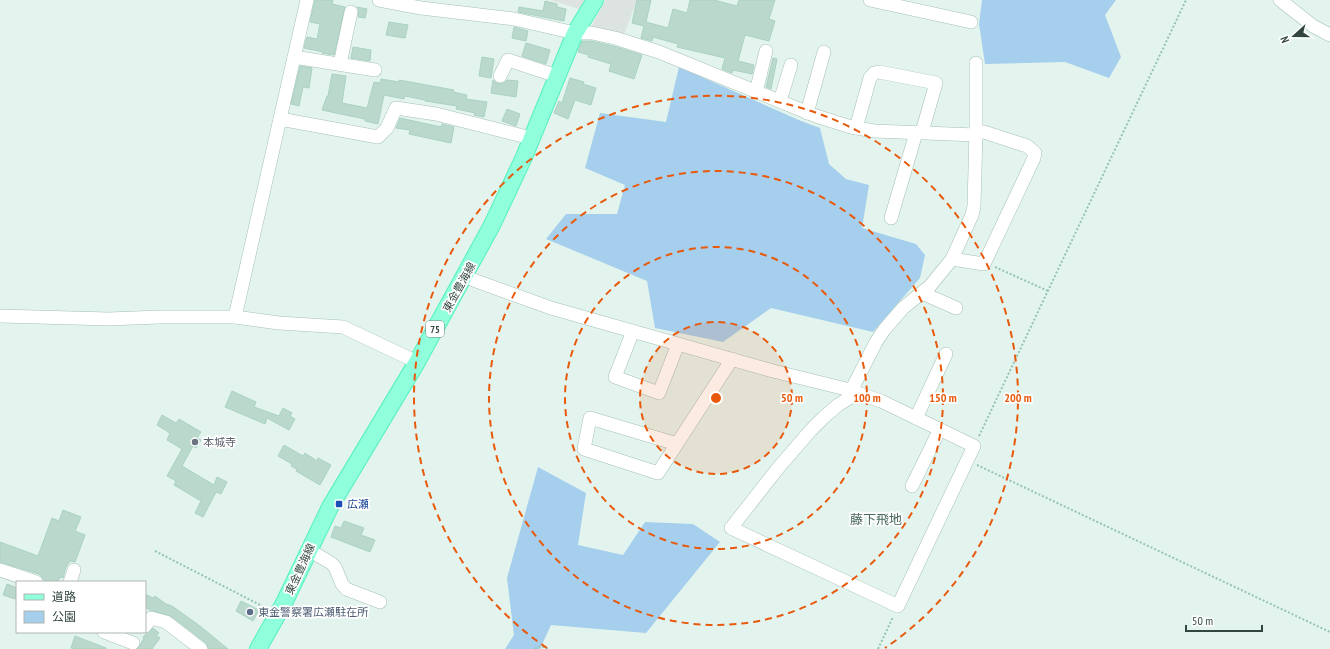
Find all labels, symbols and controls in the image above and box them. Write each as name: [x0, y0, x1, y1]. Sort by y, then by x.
north arrow: [1274, 16, 1314, 56]
text: N: [1277, 34, 1292, 45]
street label: 東金豊海線: [440, 260, 478, 314]
road number: 75: [426, 321, 444, 337]
text: 50 m: [781, 390, 803, 405]
text: 100 m: [853, 390, 881, 405]
text: 150 m: [929, 390, 957, 405]
text: 200 m: [1004, 390, 1032, 405]
centre of rings: [709, 391, 723, 405]
place label: 本城寺: [203, 435, 236, 449]
marker: 本城寺: [190, 437, 200, 447]
place label: 広瀬: [347, 497, 369, 511]
marker: 広瀬: [334, 499, 344, 509]
district label: 藤下飛地: [850, 511, 902, 528]
street label: 東金豊海線: [282, 541, 318, 597]
legend: [16, 581, 146, 633]
text: 道路: [52, 589, 76, 604]
place label: 東金警察署広瀬駐在所: [258, 605, 369, 619]
marker: 東金警察署広瀬駐在所: [245, 607, 255, 617]
scale bar: [1186, 607, 1262, 633]
text: 公園: [52, 609, 76, 624]
text: 50 m: [1192, 613, 1213, 628]

